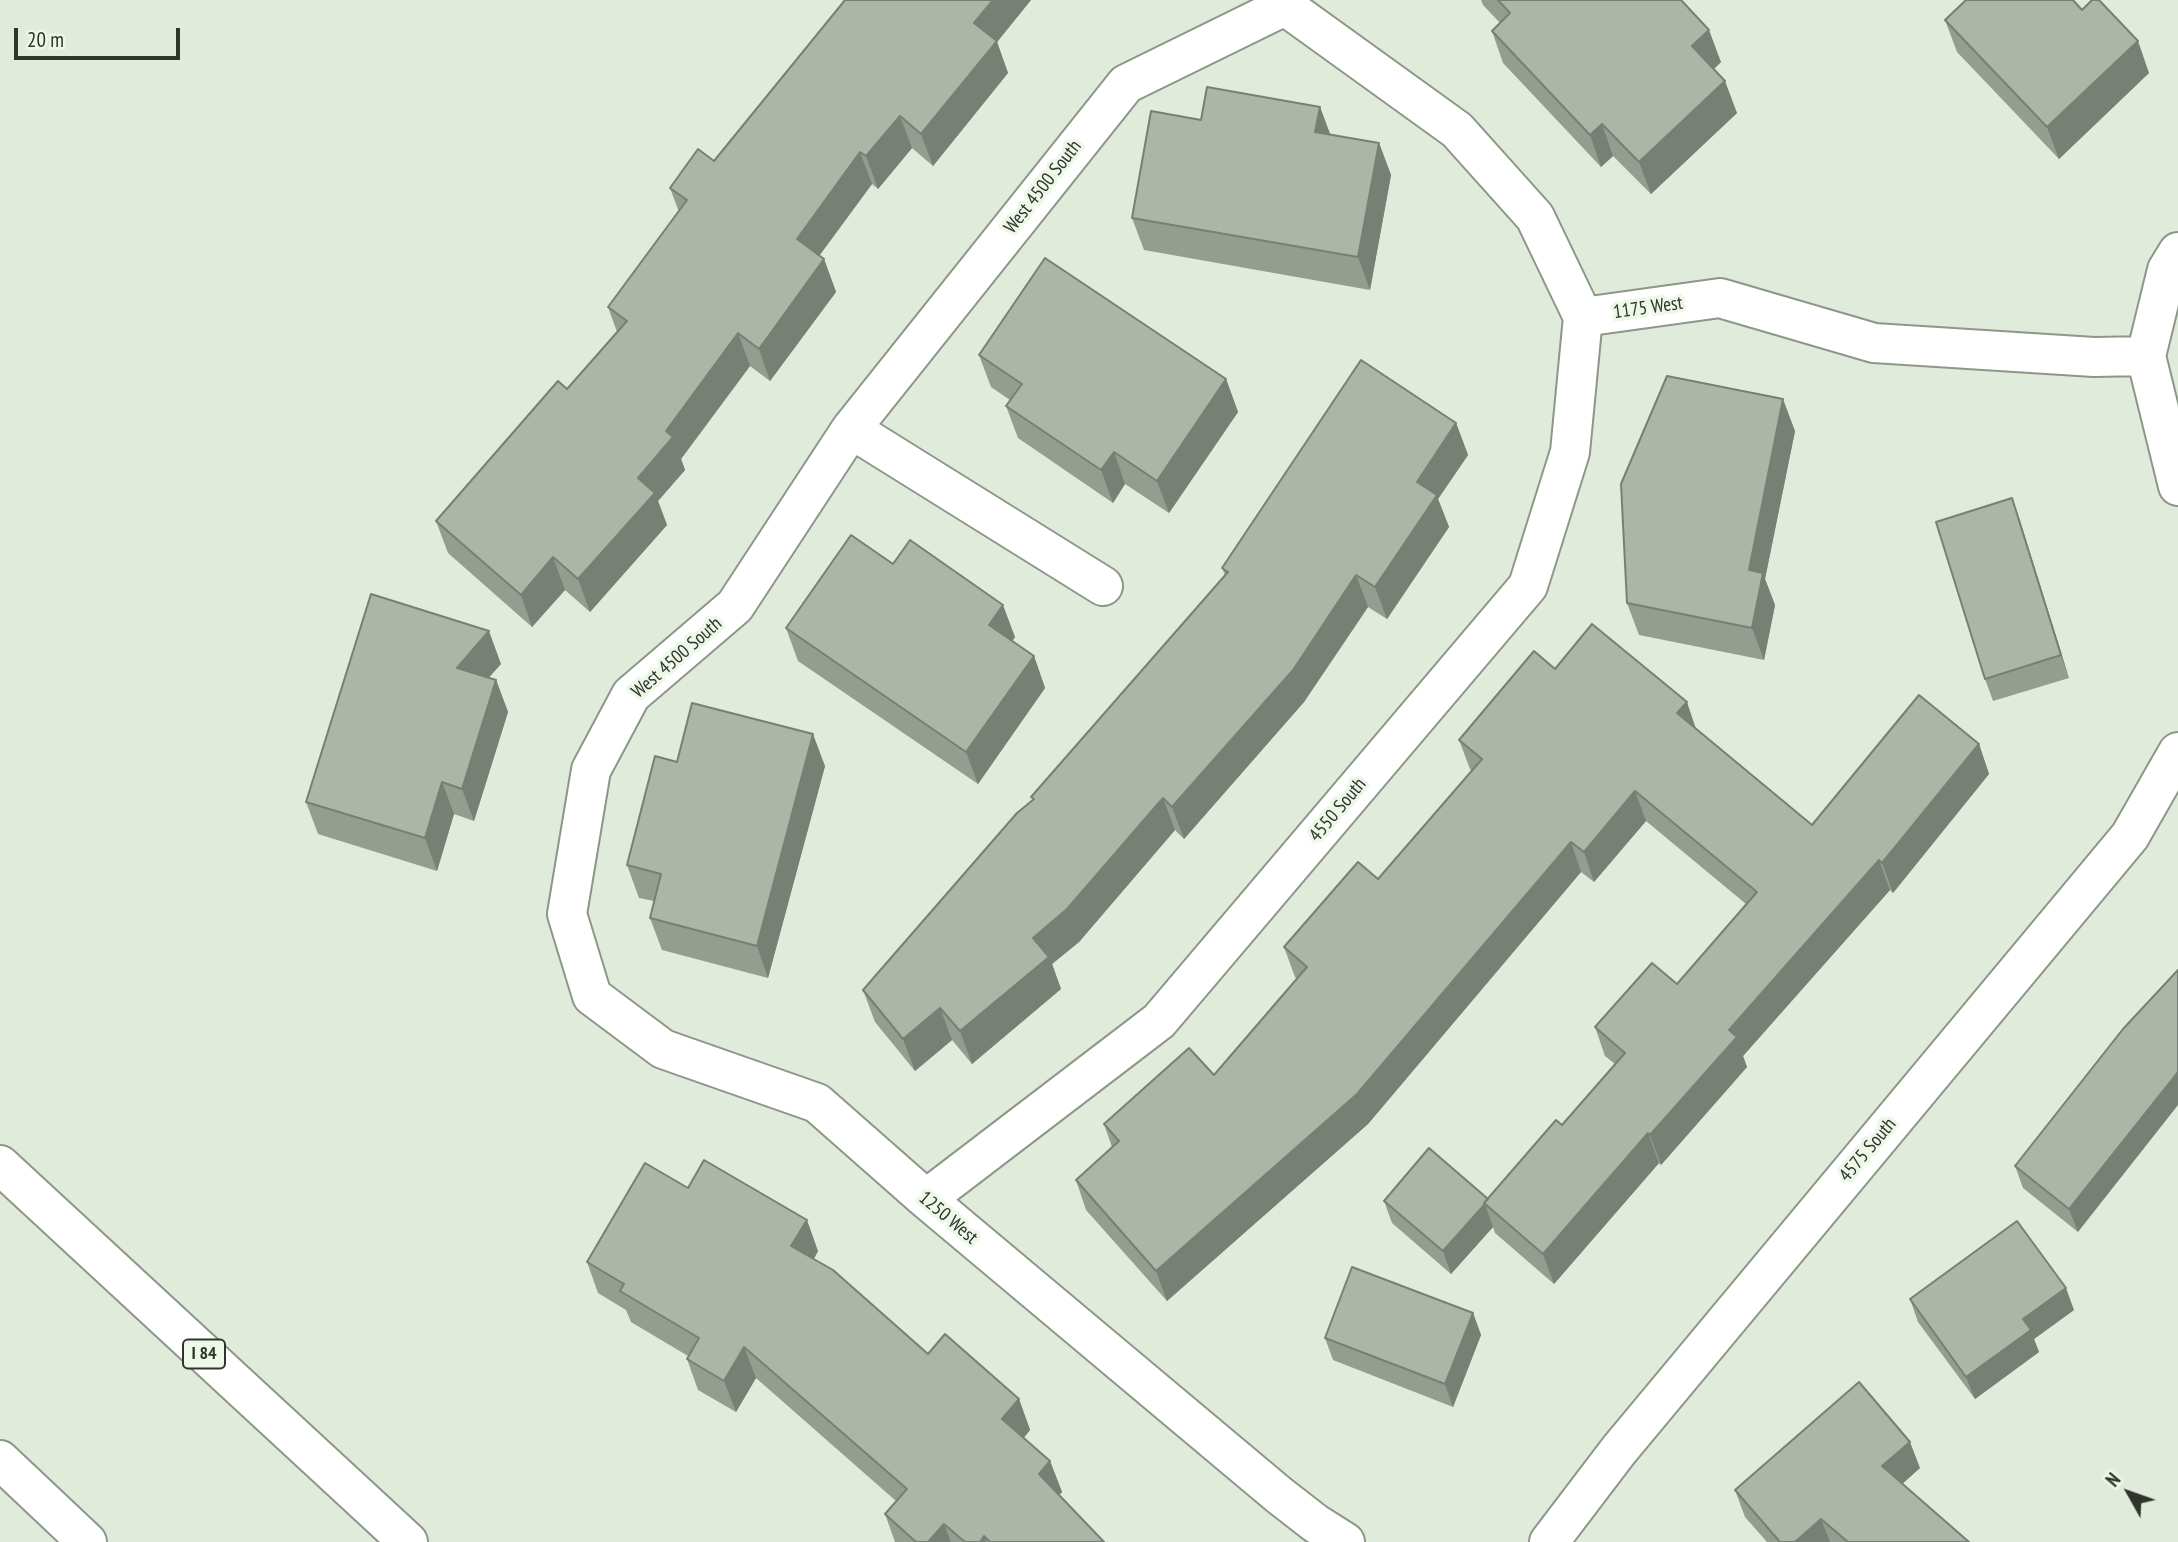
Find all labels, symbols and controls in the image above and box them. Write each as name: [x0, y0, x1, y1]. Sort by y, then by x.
scale bar: [18, 14, 184, 58]
text: 20 m: [27, 26, 64, 53]
street label: West 4500 South: [1000, 136, 1086, 238]
street label: 1175 West: [1612, 292, 1684, 324]
street label: West 4500 South: [627, 613, 727, 703]
street label: 4550 South: [1305, 773, 1371, 847]
street label: 4575 South: [1835, 1113, 1901, 1187]
street label: 1250 West: [914, 1187, 982, 1249]
road number: I 84: [183, 1339, 225, 1368]
north arrow: [2094, 1458, 2164, 1528]
text: N: [2100, 1468, 2125, 1491]

